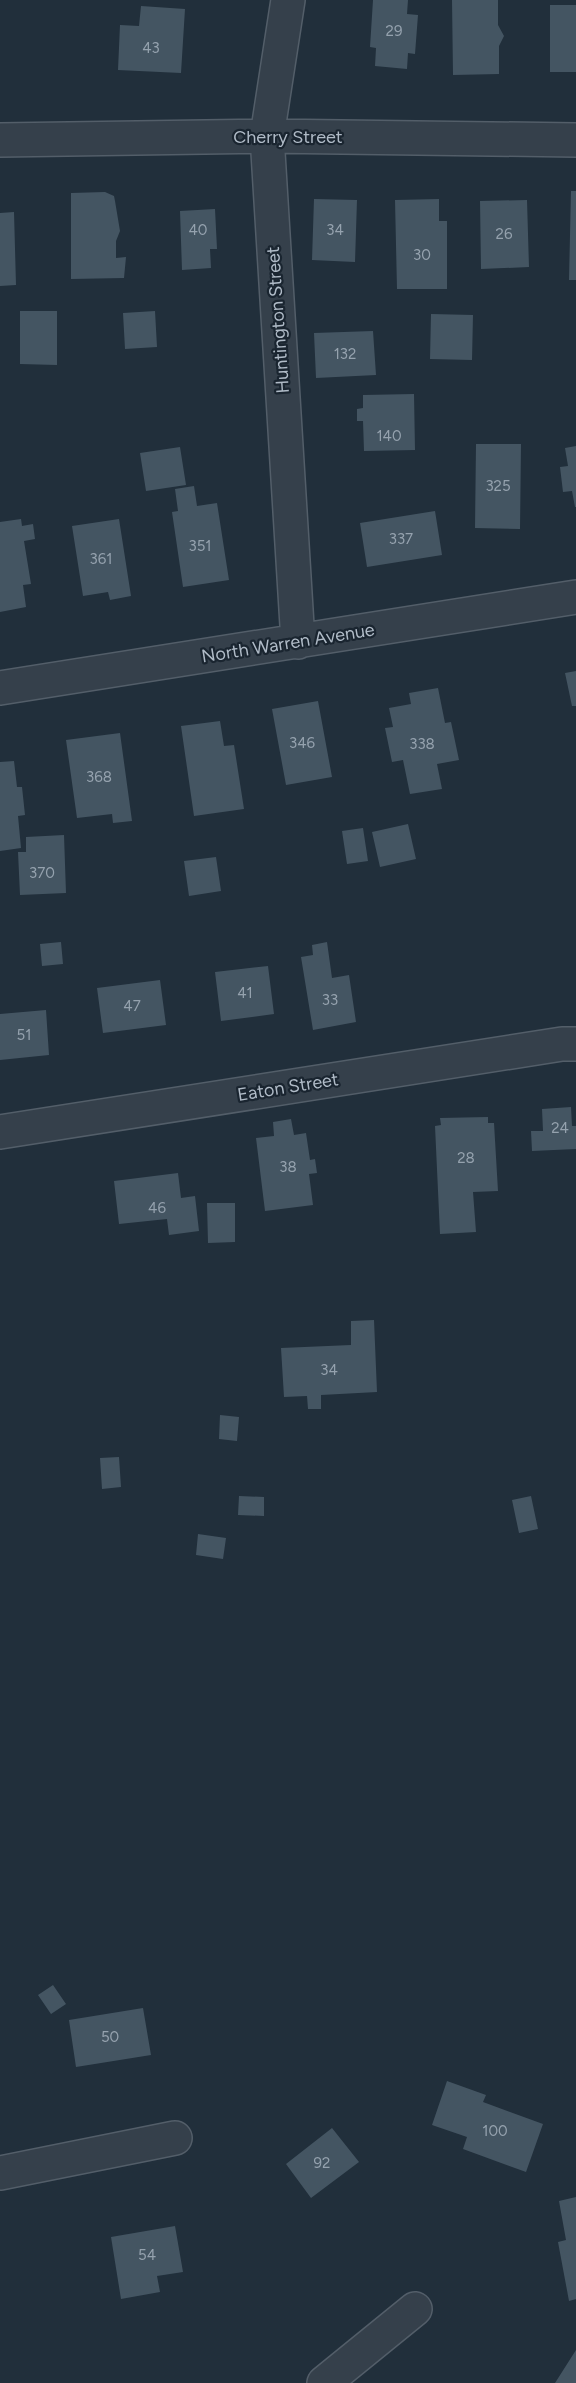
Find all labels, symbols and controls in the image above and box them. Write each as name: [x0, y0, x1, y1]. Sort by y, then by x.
house number: 29: [386, 22, 402, 40]
house number: 43: [142, 39, 160, 57]
street label: Cherry Street: [233, 126, 343, 148]
house number: 40: [189, 221, 207, 239]
house number: 34: [326, 221, 344, 239]
house number: 26: [496, 225, 513, 243]
street label: Huntington Street: [262, 246, 294, 394]
house number: 30: [413, 246, 431, 264]
house number: 132: [334, 345, 356, 363]
house number: 140: [376, 427, 402, 445]
house number: 325: [485, 477, 511, 495]
house number: 337: [389, 530, 413, 548]
house number: 351: [189, 537, 211, 555]
house number: 361: [90, 550, 112, 568]
street label: North Warren Avenue: [200, 618, 376, 668]
house number: 346: [289, 734, 315, 752]
house number: 338: [409, 735, 435, 753]
house number: 368: [86, 768, 112, 786]
house number: 370: [29, 864, 55, 882]
house number: 41: [237, 984, 253, 1002]
house number: 33: [322, 991, 338, 1009]
house number: 47: [123, 997, 141, 1015]
house number: 51: [17, 1026, 31, 1044]
street label: Eaton Street: [236, 1068, 340, 1106]
house number: 24: [551, 1119, 569, 1137]
house number: 28: [457, 1149, 475, 1167]
house number: 38: [279, 1158, 297, 1176]
house number: 46: [148, 1199, 166, 1217]
house number: 34: [320, 1361, 338, 1379]
house number: 50: [101, 2028, 119, 2046]
house number: 100: [482, 2122, 508, 2140]
house number: 92: [314, 2154, 330, 2172]
house number: 54: [138, 2246, 156, 2264]

